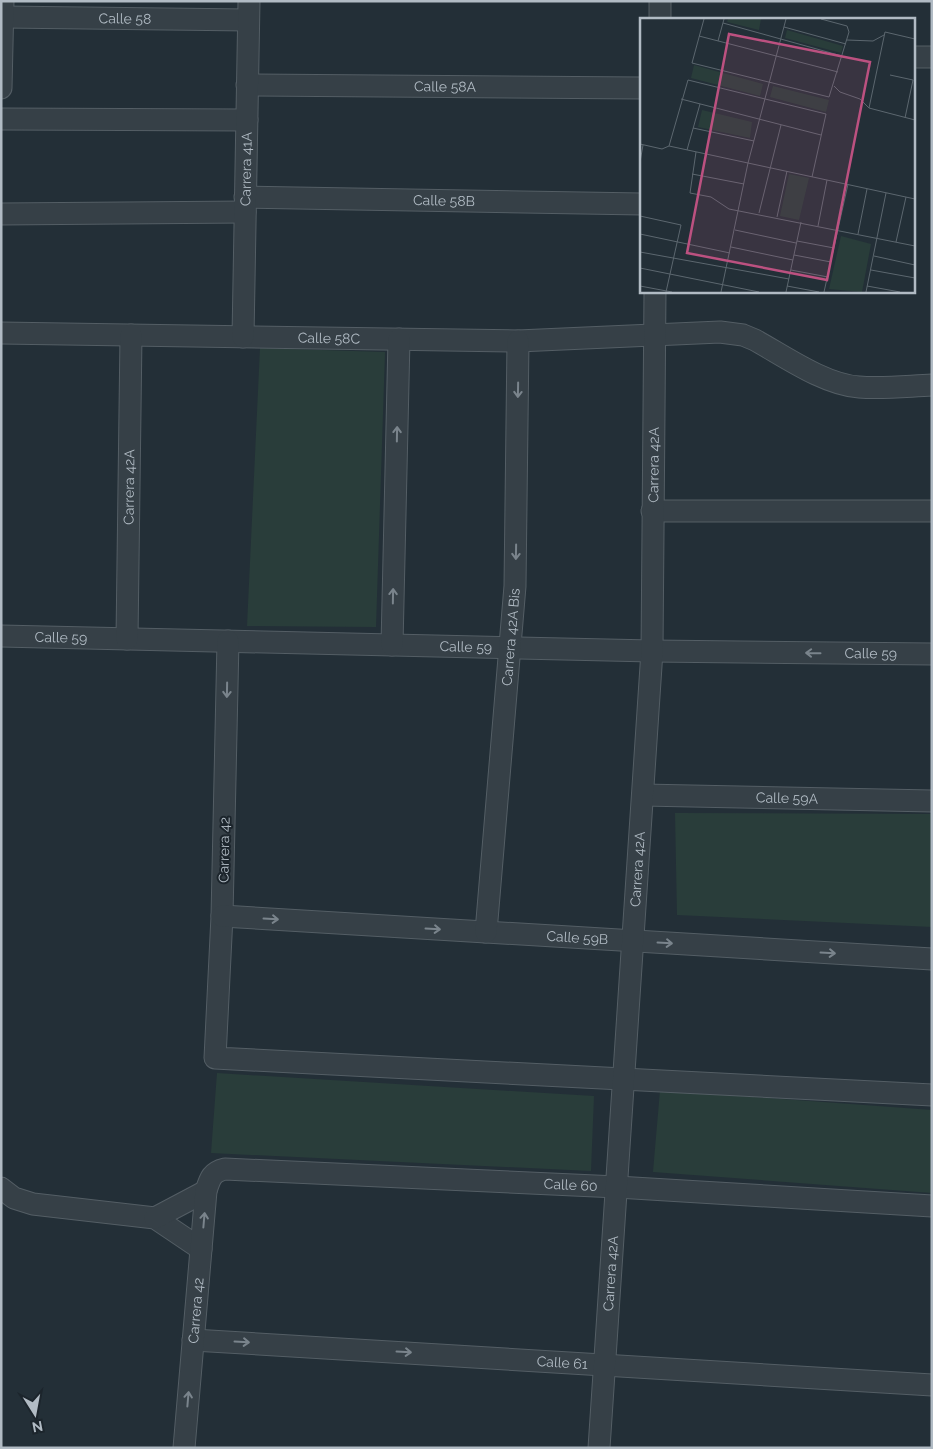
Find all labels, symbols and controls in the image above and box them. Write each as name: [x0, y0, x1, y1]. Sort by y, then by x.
street label: Calle 58: [99, 10, 151, 27]
inset map: [640, 18, 916, 292]
street label: Calle 58A: [414, 78, 477, 95]
street label: Carrera 41A: [237, 131, 255, 206]
street label: Calle 58B: [413, 192, 475, 209]
street label: Calle 58C: [298, 330, 361, 347]
one-way arrow: [513, 381, 523, 397]
one-way arrow: [392, 426, 402, 442]
street label: Carrera 42A: [645, 426, 662, 503]
street label: Carrera 42A: [121, 449, 138, 525]
one-way arrow: [511, 544, 521, 560]
street label: Carrera 42A Bis: [499, 587, 523, 686]
one-way arrow: [388, 589, 398, 605]
street label: Calle 59: [35, 629, 87, 646]
street label: Calle 59: [439, 638, 492, 655]
street label: Calle 59: [844, 645, 897, 662]
one-way arrow: [805, 648, 821, 657]
one-way arrow: [222, 682, 232, 698]
street label: Calle 59A: [756, 789, 819, 807]
street label: Carrera 42: [215, 817, 233, 883]
street label: Carrera 42A: [627, 830, 648, 908]
one-way arrow: [263, 915, 279, 924]
one-way arrow: [425, 924, 441, 933]
street label: Calle 59B: [546, 928, 609, 947]
one-way arrow: [657, 938, 673, 947]
one-way arrow: [819, 948, 835, 957]
street label: Calle 60: [543, 1176, 598, 1194]
one-way arrow: [199, 1212, 209, 1228]
street label: Carrera 42A: [600, 1235, 621, 1312]
street label: Carrera 42: [185, 1277, 207, 1344]
one-way arrow: [234, 1338, 250, 1347]
one-way arrow: [396, 1348, 412, 1357]
street label: Calle 61: [536, 1353, 588, 1372]
north arrow: [10, 1389, 60, 1439]
one-way arrow: [183, 1391, 193, 1407]
text: N: [31, 1418, 44, 1436]

